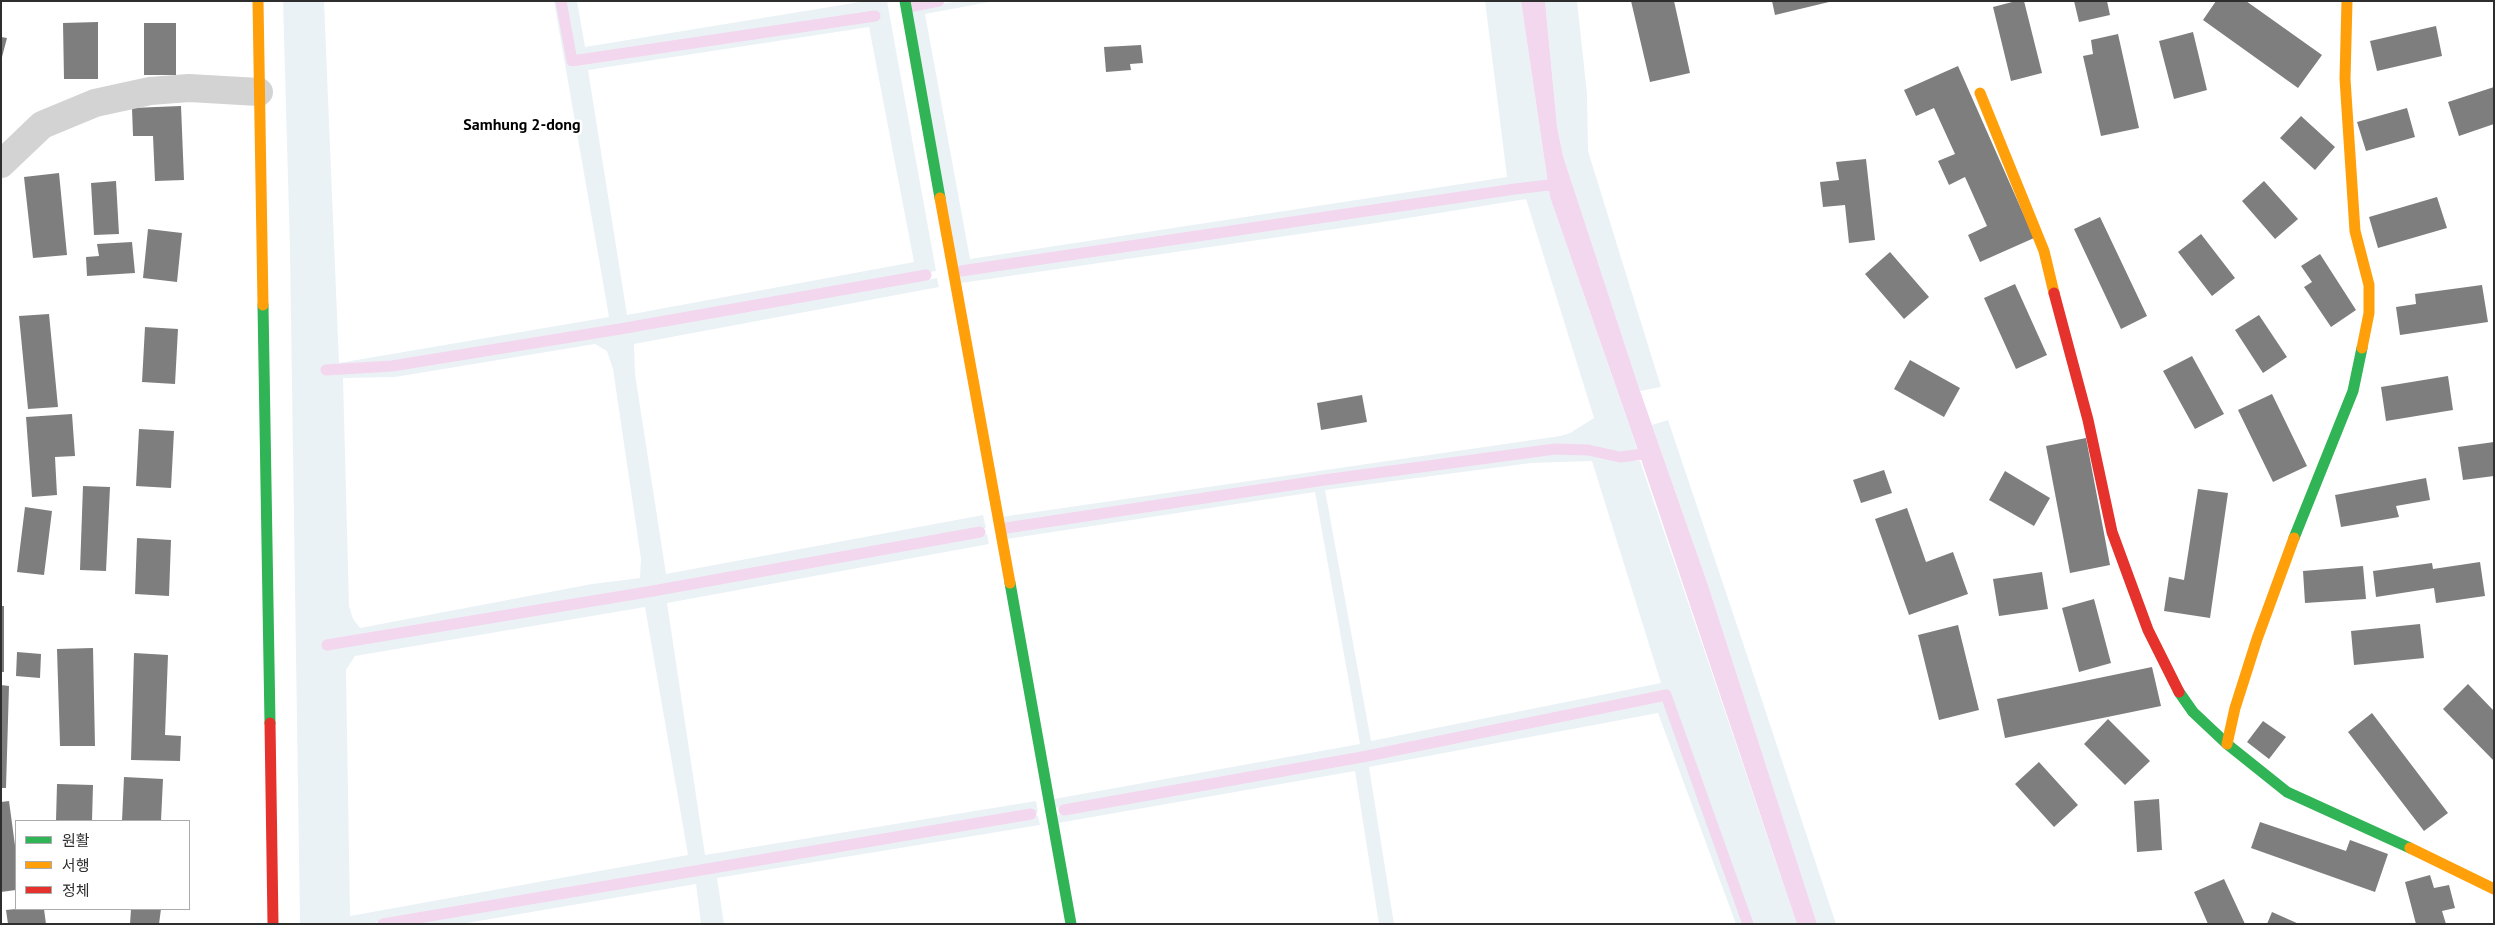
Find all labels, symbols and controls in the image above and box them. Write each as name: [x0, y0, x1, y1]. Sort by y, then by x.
district label: Samhung 2-dong: [463, 115, 581, 135]
legend: [15, 820, 190, 910]
text: 원활: [62, 831, 90, 850]
text: 서행: [62, 856, 90, 875]
text: 정체: [62, 881, 90, 900]

